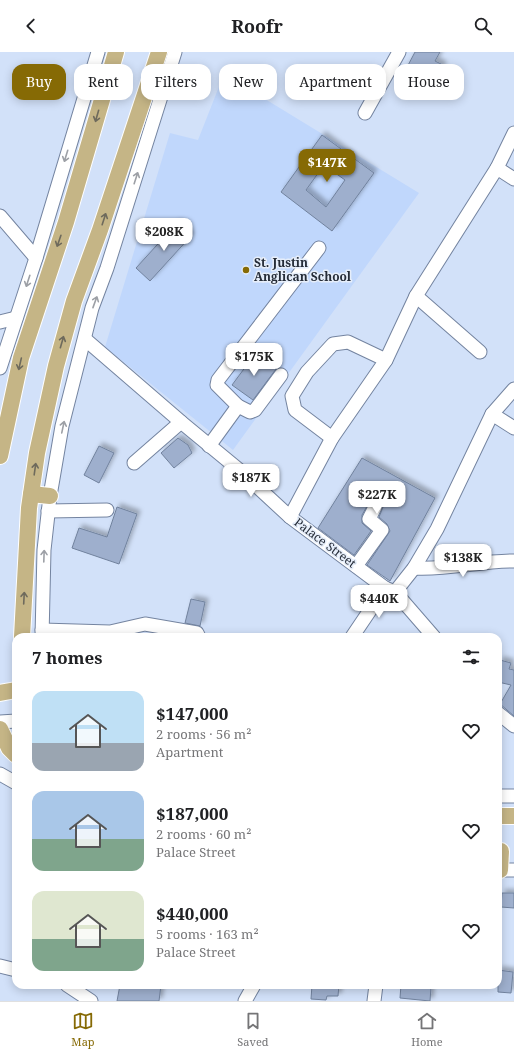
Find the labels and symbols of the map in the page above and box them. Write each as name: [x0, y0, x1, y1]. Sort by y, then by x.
one-way arrow: [93, 110, 100, 123]
pin: $147K: [299, 149, 355, 183]
one-way arrow: [61, 150, 69, 162]
one-way arrow: [132, 173, 140, 185]
one-way arrow: [101, 212, 108, 225]
pin: $208K: [136, 218, 192, 252]
one-way arrow: [55, 234, 63, 246]
place label: St. Justin Anglican School: [254, 254, 352, 285]
marker: St. Justin Anglican School: [241, 265, 251, 275]
one-way arrow: [24, 274, 31, 287]
one-way arrow: [91, 296, 99, 308]
one-way arrow: [59, 335, 66, 348]
pin: $175K: [226, 343, 282, 377]
one-way arrow: [15, 358, 23, 371]
one-way arrow: [59, 421, 67, 434]
one-way arrow: [31, 463, 38, 476]
pin: $187K: [223, 464, 279, 498]
pin: $227K: [349, 481, 405, 515]
street label: Palace Street: [291, 514, 360, 571]
pin: $138K: [435, 544, 491, 578]
one-way arrow: [40, 550, 48, 563]
pin: $440K: [351, 585, 407, 619]
one-way arrow: [20, 592, 27, 605]

